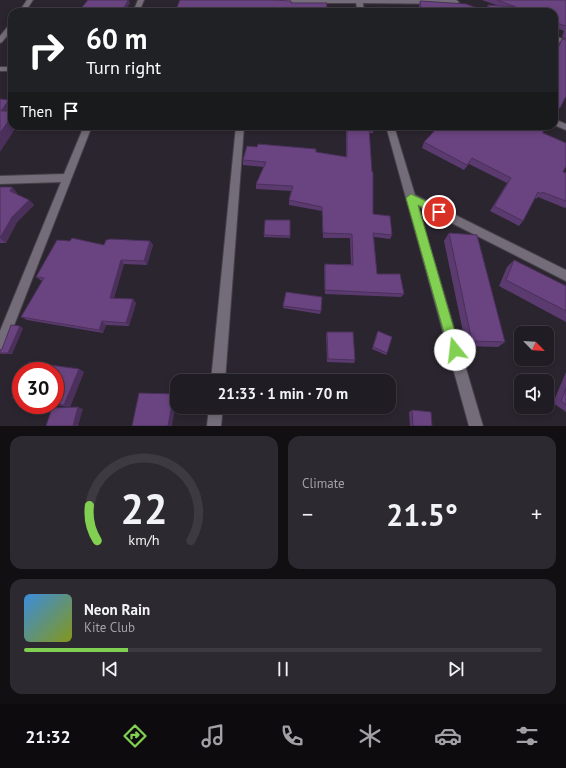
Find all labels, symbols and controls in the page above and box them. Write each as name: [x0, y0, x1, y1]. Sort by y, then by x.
text: 60 m: [86, 20, 147, 57]
icon: right: [20, 24, 72, 76]
text: Turn right: [86, 56, 161, 79]
icon: arrive: [60, 100, 82, 122]
text: Then: [20, 102, 52, 121]
pin: [422, 195, 456, 229]
icon: arrive: [428, 201, 450, 223]
north arrow: [514, 326, 554, 366]
map controls: [514, 326, 554, 414]
position arrow: [434, 329, 476, 371]
speed limit sign: 30: [12, 362, 64, 414]
button: sound: [514, 374, 554, 414]
text: 21:33 · 1 min · 70 m: [218, 384, 348, 403]
text: Climate: [302, 475, 345, 492]
text: 22: [120, 481, 168, 534]
text: 21.5°: [386, 495, 458, 534]
text: −: [302, 500, 313, 528]
text: +: [531, 500, 542, 528]
text: km/h: [128, 529, 160, 548]
text: Neon Rain: [84, 600, 150, 619]
text: Kite Club: [84, 619, 135, 636]
icon: previous: [99, 658, 121, 680]
icon: pause: [272, 658, 294, 680]
icon: next: [445, 658, 467, 680]
icon: directions: [121, 722, 149, 750]
icon: music: [199, 722, 227, 750]
icon: phone: [278, 722, 306, 750]
icon: climate: [356, 722, 384, 750]
icon: car: [434, 722, 462, 750]
icon: filters: [513, 722, 541, 750]
text: 21:32: [25, 725, 71, 748]

